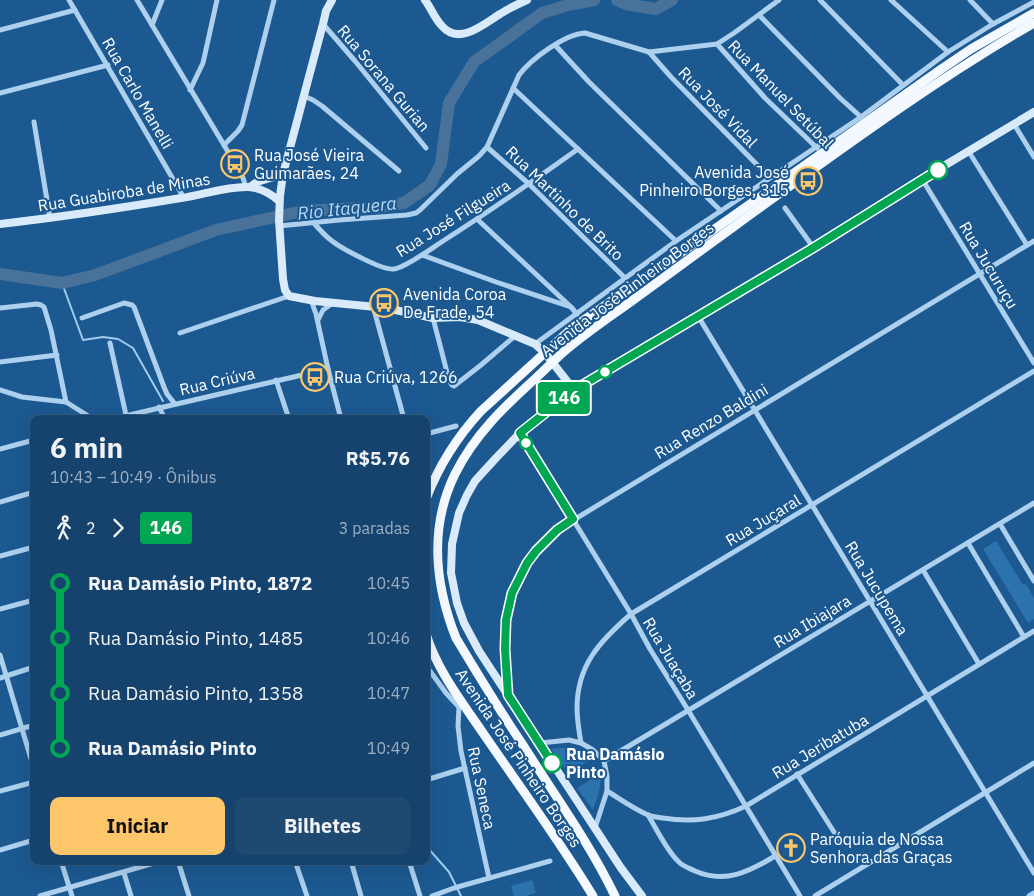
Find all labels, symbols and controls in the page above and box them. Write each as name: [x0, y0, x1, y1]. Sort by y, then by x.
street label: Rua Sorana Gurian: [333, 20, 435, 136]
street label: Rua Carlo Manelli: [98, 34, 178, 152]
street label: Rua Manuel Setúbal: [724, 36, 838, 152]
street label: Rua José Vidal: [674, 62, 762, 152]
street label: Rua Martinho de Brito: [502, 142, 628, 265]
place label: Rua José Vieira Guimarães, 24: [254, 145, 364, 183]
bus stop icon: Rua José Vieira Guimarães, 24: [220, 149, 250, 179]
unlabelled marker: [928, 160, 948, 180]
place label: Avenida José Pinheiro Borges, 315: [639, 162, 789, 200]
bus stop icon: Avenida José Pinheiro Borges, 315: [793, 166, 823, 196]
street label: Rua Guabiroba de Minas: [36, 168, 212, 216]
street label: Rua José Filgueira: [392, 175, 514, 261]
water label: Rio Itaquera: [296, 191, 398, 225]
street label: Avenida José Pinheiro Borges: [536, 217, 718, 361]
street label: Rua Jucuruçu: [955, 218, 1023, 312]
place label: Avenida Coroa De Frade, 54: [403, 284, 507, 322]
bus stop icon: Avenida Coroa De Frade, 54: [369, 288, 399, 318]
bus stop icon: Rua Criúva, 1266: [300, 362, 330, 392]
street label: Rua Criúva: [177, 363, 257, 399]
unlabelled marker: [598, 365, 612, 379]
place label: Rua Criúva, 1266: [334, 367, 458, 387]
street label: Rua Renzo Baldini: [650, 379, 772, 463]
line badge: 146: [535, 382, 593, 414]
text: 146: [548, 386, 580, 409]
text: 6 min: [50, 429, 123, 466]
unlabelled marker: [519, 436, 533, 450]
text: R$5.76: [346, 446, 410, 470]
text: 10:43 – 10:49 · Ônibus: [50, 467, 216, 487]
street label: Rua Juçaral: [722, 490, 804, 550]
icon: walk: [50, 514, 78, 542]
icon: forward: [104, 514, 132, 542]
text: 146: [150, 516, 182, 539]
text: 2: [86, 518, 96, 538]
text: 3 paradas: [339, 518, 410, 538]
street label: Rua Jucupema: [841, 537, 913, 639]
text: Rua Damásio Pinto, 1872: [88, 571, 312, 595]
text: 10:45: [367, 573, 410, 593]
street label: Rua Ibiajara: [770, 590, 855, 652]
street label: Rua Juaçaba: [639, 613, 703, 703]
text: Rua Damásio Pinto, 1485: [88, 626, 304, 650]
text: 10:46: [367, 628, 410, 648]
street label: Avenida José Pinheiro Borges: [452, 665, 586, 851]
text: Rua Damásio Pinto, 1358: [88, 681, 304, 705]
text: 10:47: [367, 683, 410, 703]
street label: Rua Jeribatuba: [768, 709, 872, 783]
text: Rua Damásio Pinto: [88, 736, 257, 760]
text: 10:49: [367, 738, 410, 758]
place label: Rua Damásio Pinto: [566, 744, 665, 782]
street label: Rua Seneca: [463, 745, 501, 832]
marker: Rua Damásio Pinto: [542, 753, 562, 773]
button: Iniciar: [50, 797, 225, 855]
button: Bilhetes: [235, 797, 410, 855]
place label: Paróquia de Nossa Senhora das Graças: [810, 829, 953, 867]
church icon: Paróquia de Nossa Senhora das Graças: [776, 833, 806, 863]

